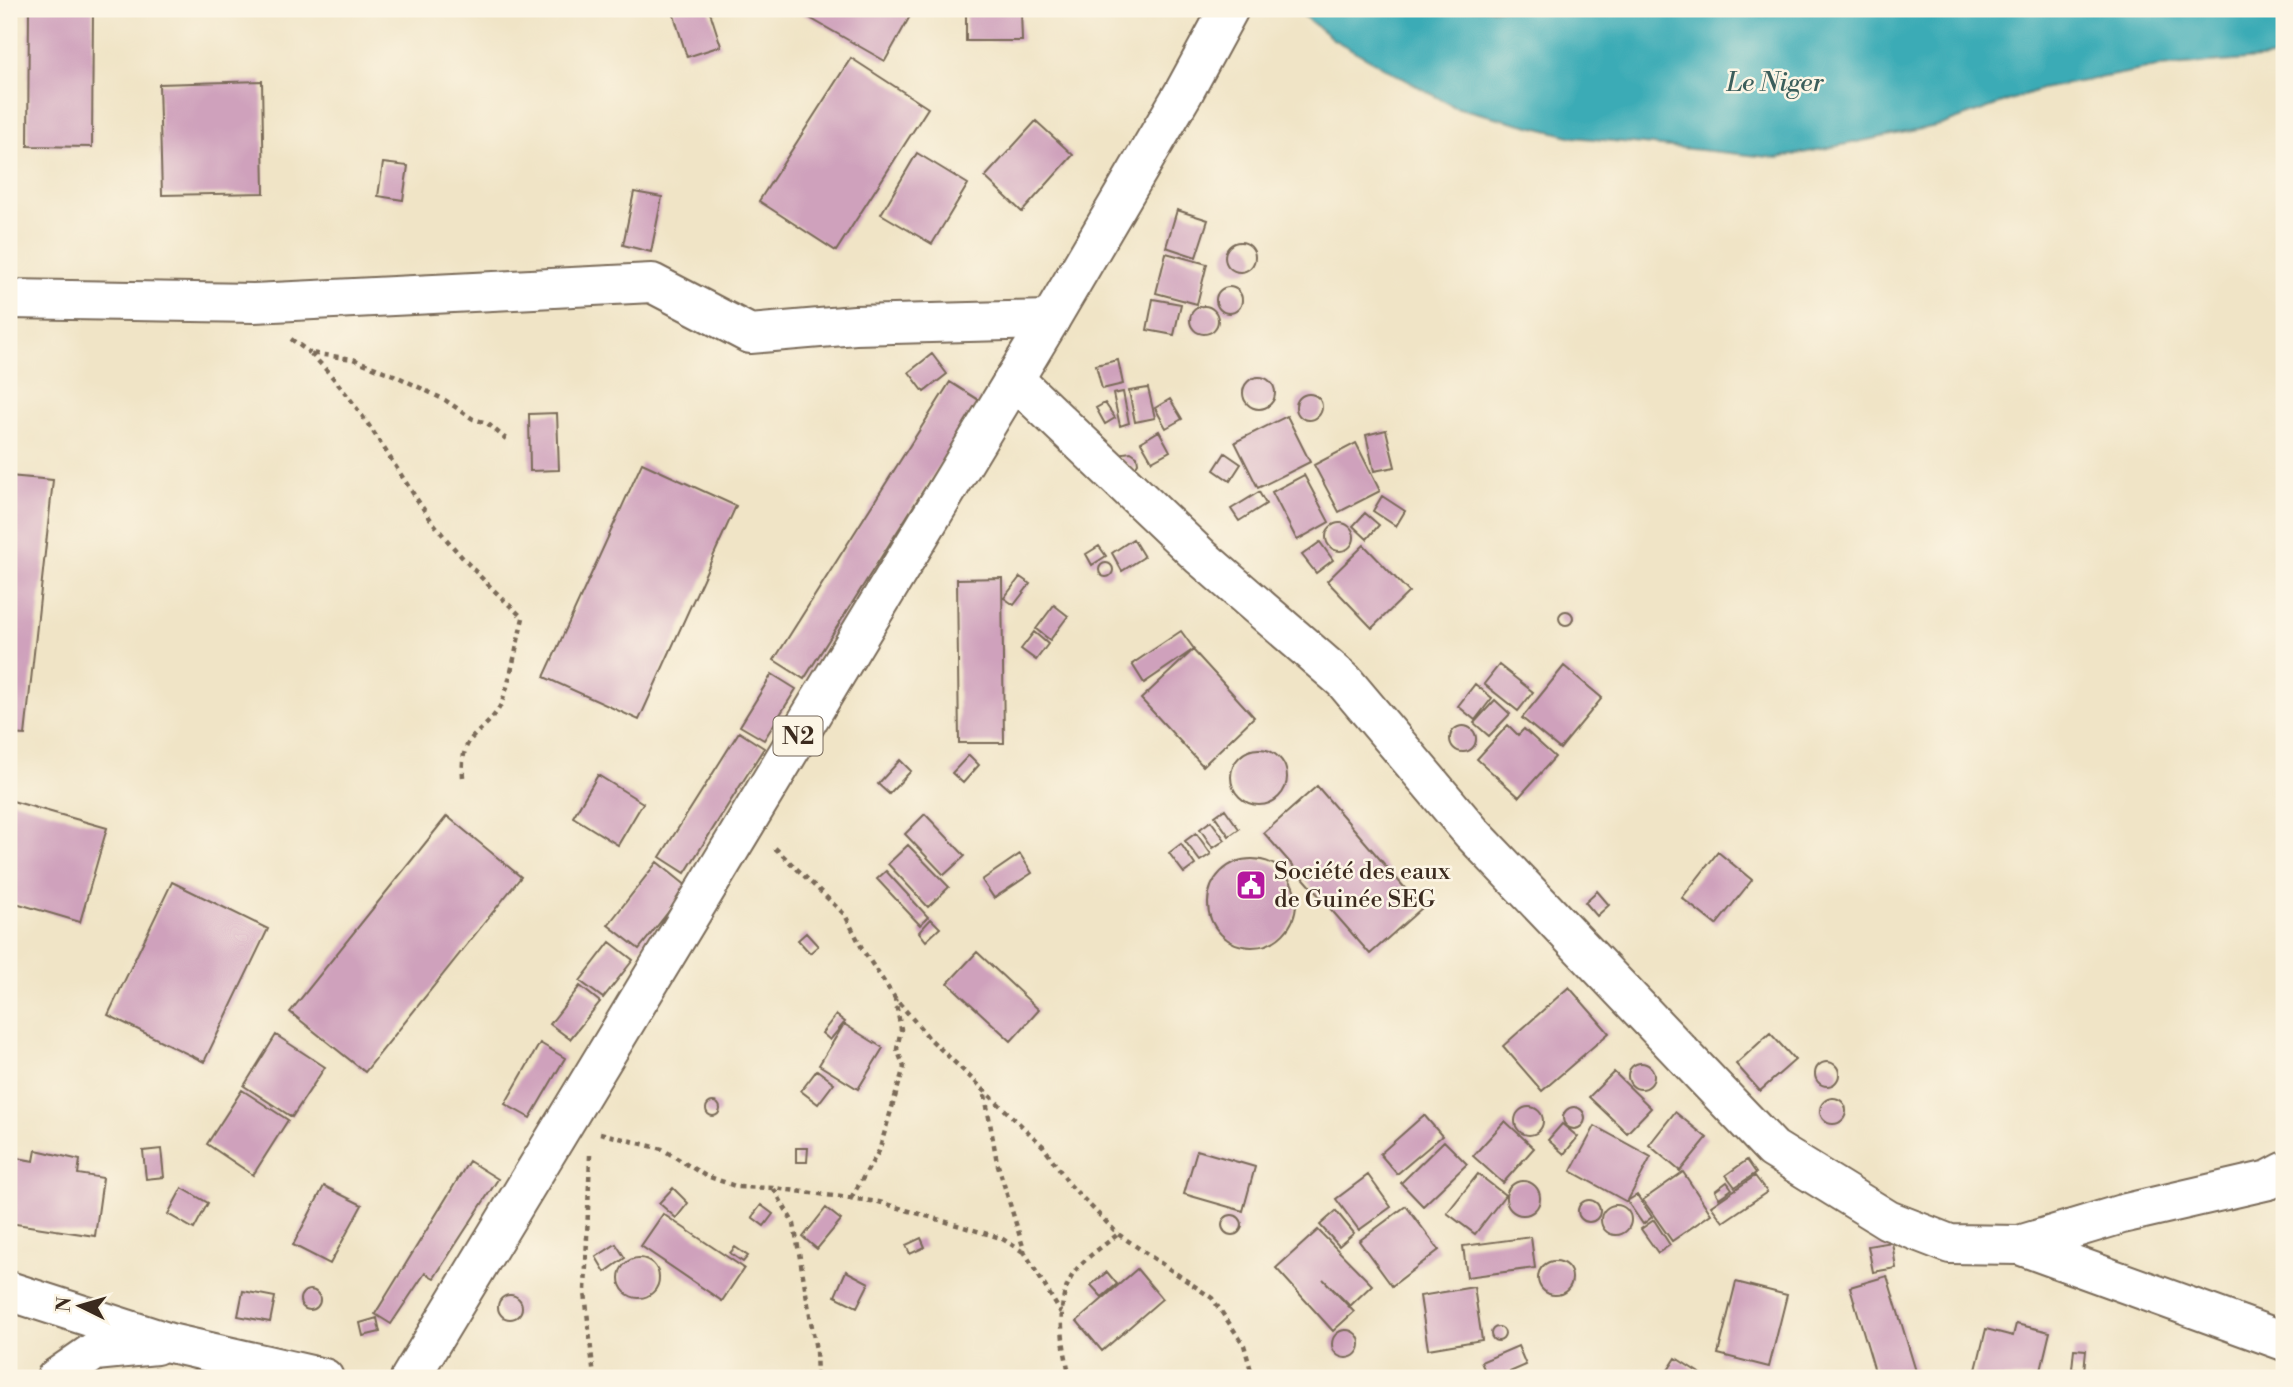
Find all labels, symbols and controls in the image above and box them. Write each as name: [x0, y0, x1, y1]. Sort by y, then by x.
water label: Le Niger: [1725, 67, 1824, 99]
road number: N2: [774, 716, 822, 756]
place label: Société des eaux de Guinée SEG: [1274, 857, 1451, 915]
public building icon: Société des eaux de Guinée SEG: [1234, 868, 1268, 902]
north arrow: [46, 1272, 116, 1342]
text: N: [51, 1296, 77, 1313]

